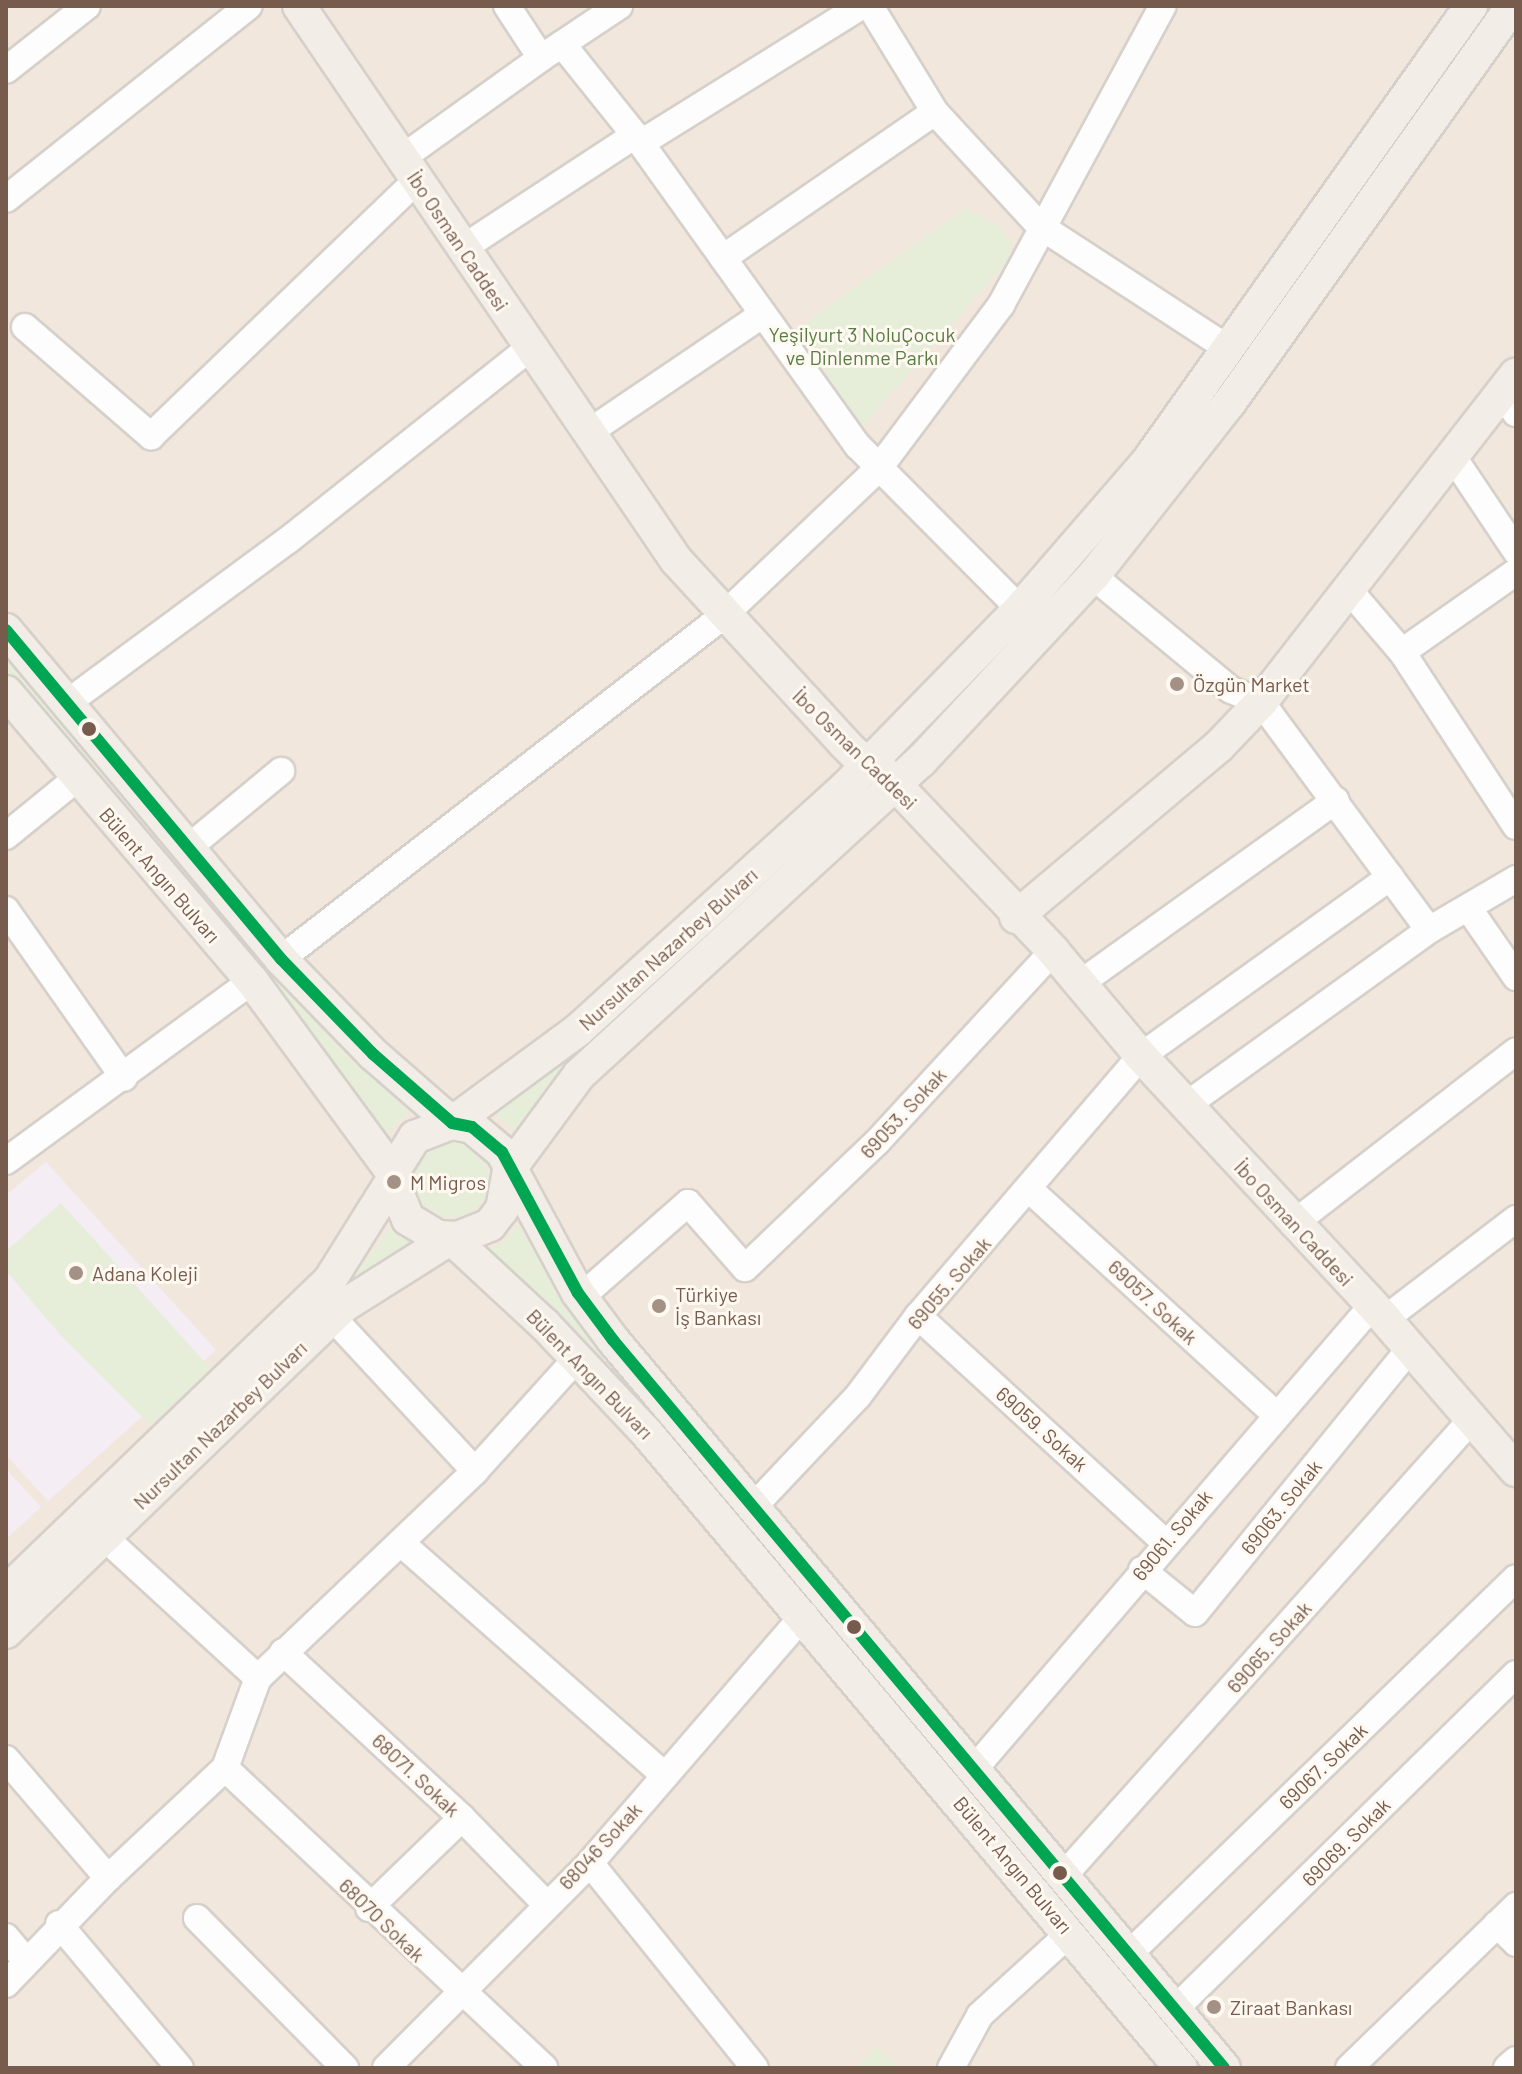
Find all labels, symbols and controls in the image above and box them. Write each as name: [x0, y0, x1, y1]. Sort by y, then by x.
street label: İbo Osman Caddesi: [402, 166, 514, 316]
park label: Yeşilyurt 3 NoluÇocuk ve Dinlenme Parkı: [769, 323, 955, 370]
place label: Özgün Market: [1193, 672, 1310, 696]
marker: Özgün Market: [1168, 675, 1186, 693]
street label: İbo Osman Caddesi: [788, 684, 922, 814]
unlabelled marker: [81, 721, 97, 737]
street label: Bülent Angın Bulvarı: [95, 802, 225, 948]
street label: Nursultan Nazarbey Bulvarı: [574, 863, 762, 1035]
street label: 69053. Sokak: [855, 1063, 951, 1163]
street label: İbo Osman Caddesi: [1229, 1155, 1359, 1291]
place label: M Migros: [410, 1170, 486, 1194]
marker: M Migros: [385, 1173, 403, 1191]
street label: 69055. Sokak: [902, 1232, 996, 1334]
street label: 69057. Sokak: [1103, 1255, 1203, 1349]
place label: Adana Koleji: [92, 1261, 198, 1285]
marker: Adana Koleji: [67, 1264, 85, 1282]
place label: Türkiye İş Bankası: [675, 1282, 761, 1329]
marker: Türkiye İş Bankası: [650, 1297, 668, 1315]
street label: Bülent Angın Bulvarı: [522, 1304, 658, 1444]
street label: Nursultan Nazarbey Bulvarı: [128, 1336, 312, 1514]
street label: 69059. Sokak: [991, 1382, 1093, 1476]
street label: 69063. Sokak: [1236, 1455, 1326, 1559]
street label: 69061. Sokak: [1127, 1485, 1217, 1585]
street label: 69065. Sokak: [1222, 1596, 1316, 1698]
unlabelled marker: [846, 1619, 862, 1635]
street label: 69067. Sokak: [1274, 1718, 1372, 1814]
street label: 68071. Sokak: [367, 1728, 465, 1822]
street label: Bülent Angın Bulvarı: [949, 1792, 1077, 1938]
street label: 69069. Sokak: [1297, 1793, 1395, 1891]
street label: 68046 Sokak: [554, 1798, 646, 1894]
unlabelled marker: [1052, 1865, 1068, 1881]
street label: 68070 Sokak: [334, 1873, 430, 1967]
place label: Ziraat Bankası: [1230, 1995, 1352, 2019]
marker: Ziraat Bankası: [1205, 1998, 1223, 2016]

